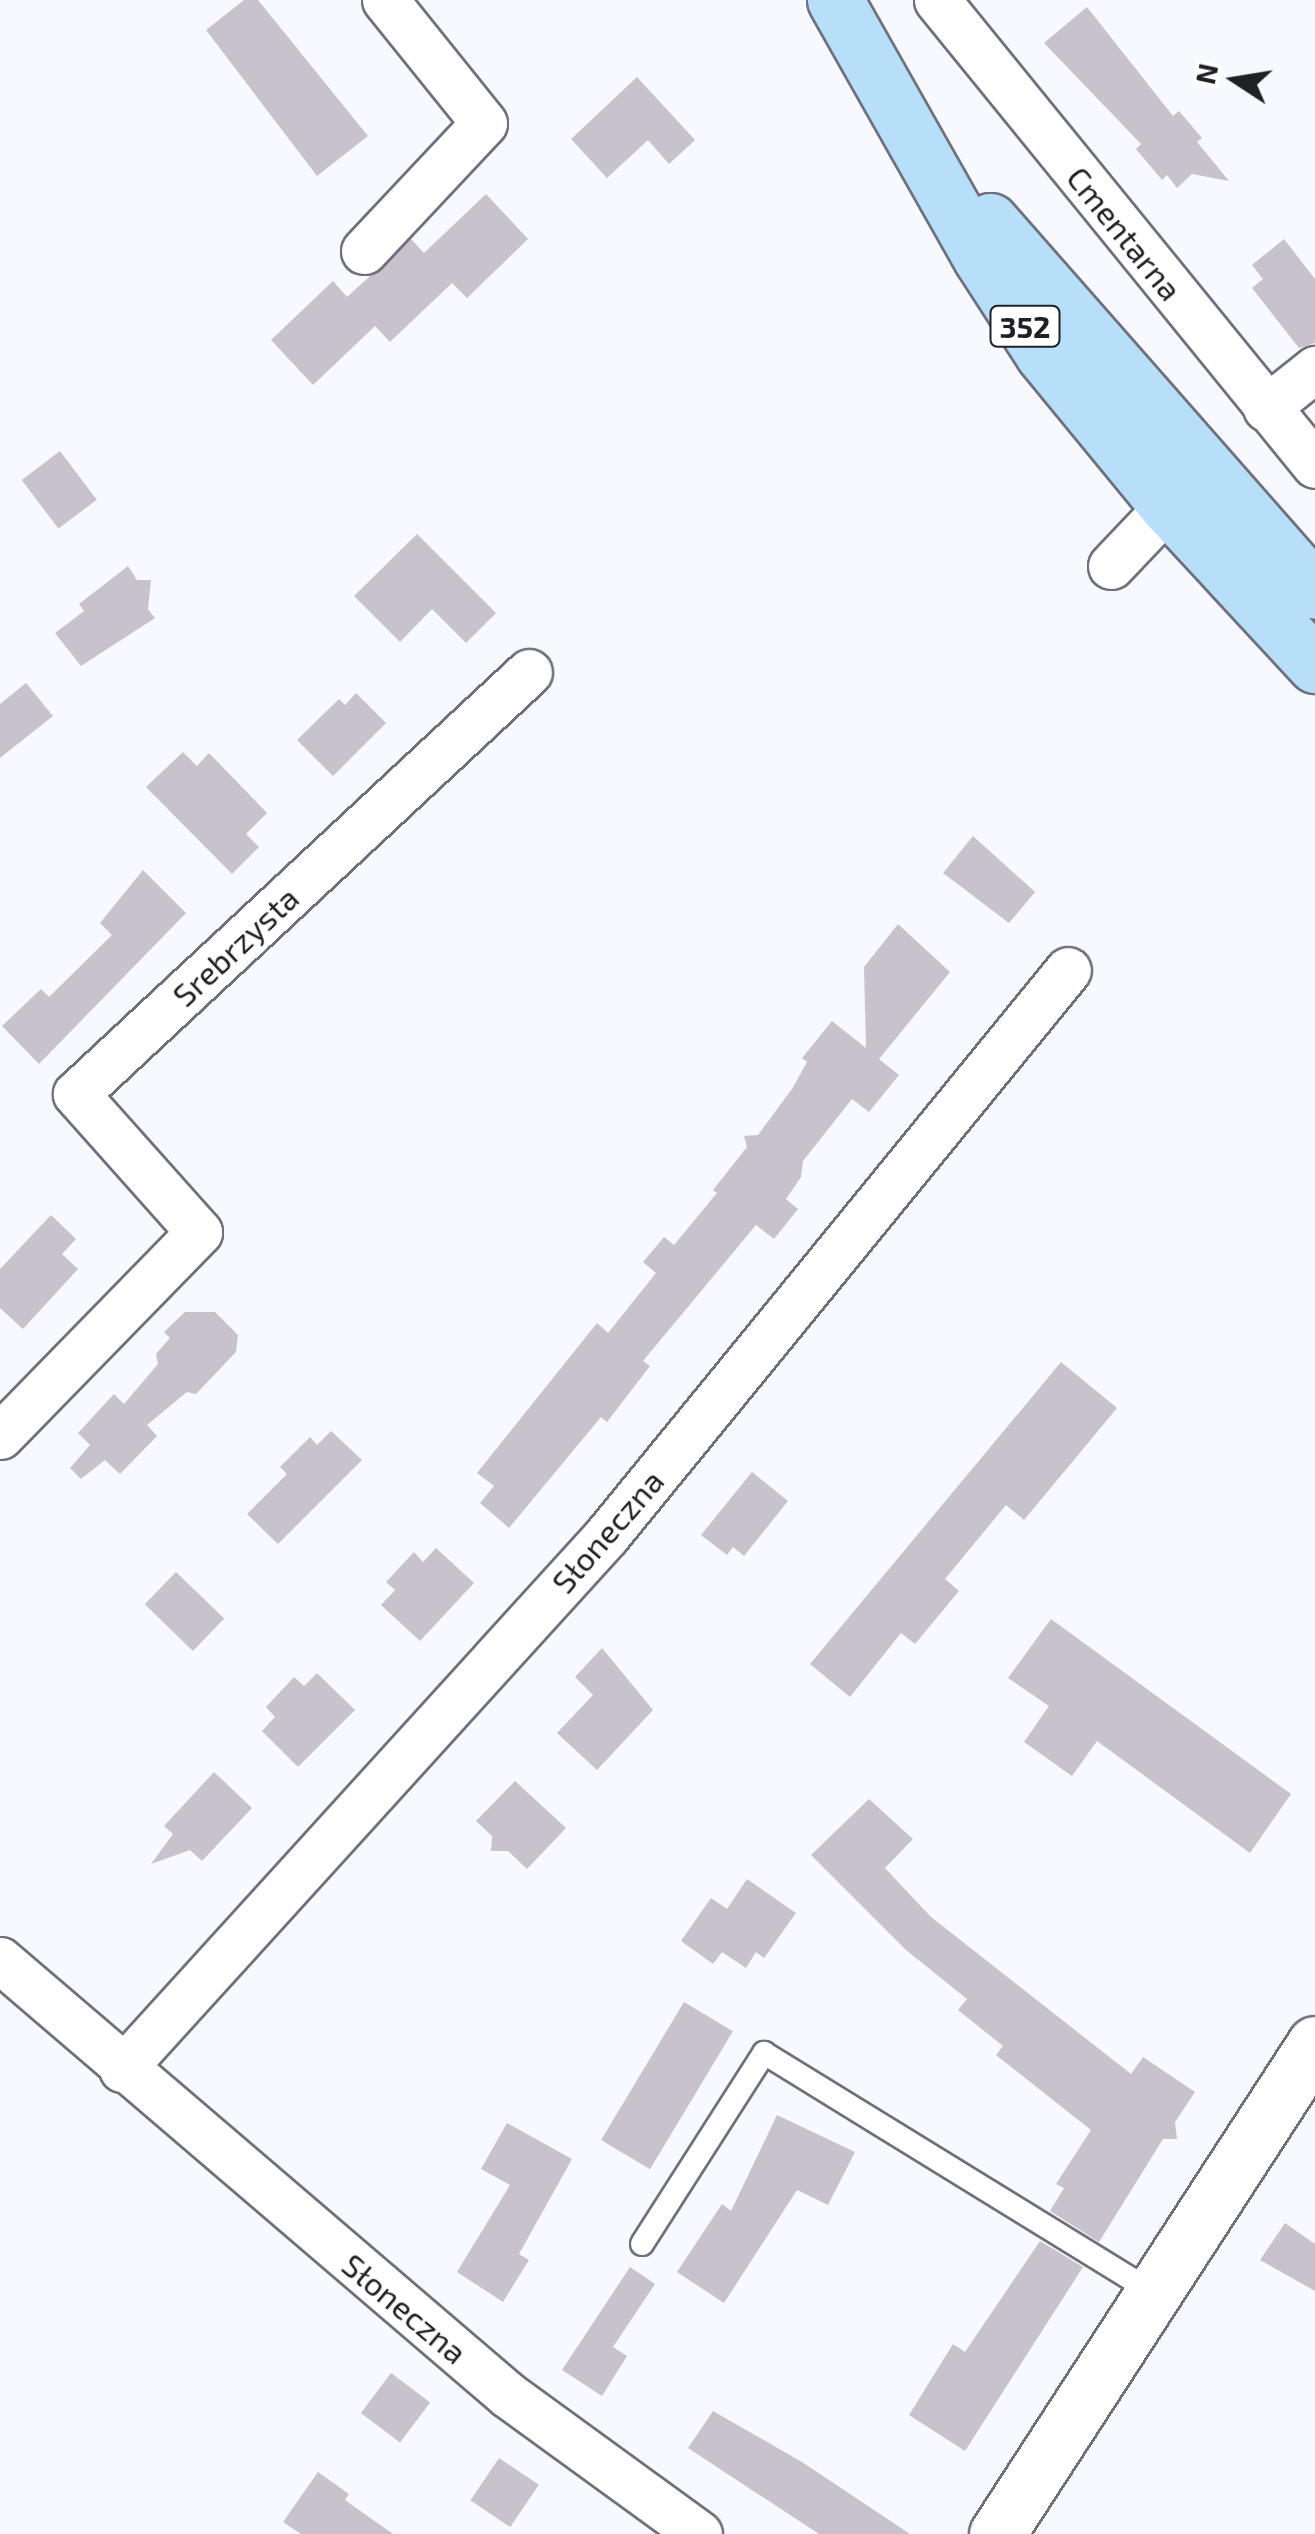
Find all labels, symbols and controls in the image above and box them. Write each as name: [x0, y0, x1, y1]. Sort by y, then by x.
north arrow: [1185, 30, 1285, 130]
text: N: [1187, 60, 1224, 87]
street label: Cmentarna: [1059, 158, 1191, 308]
road number: 352: [988, 301, 1062, 351]
street label: Srebrzysta: [164, 878, 306, 1014]
street label: Słoneczna: [543, 1462, 671, 1600]
street label: Słoneczna: [335, 2245, 475, 2371]

